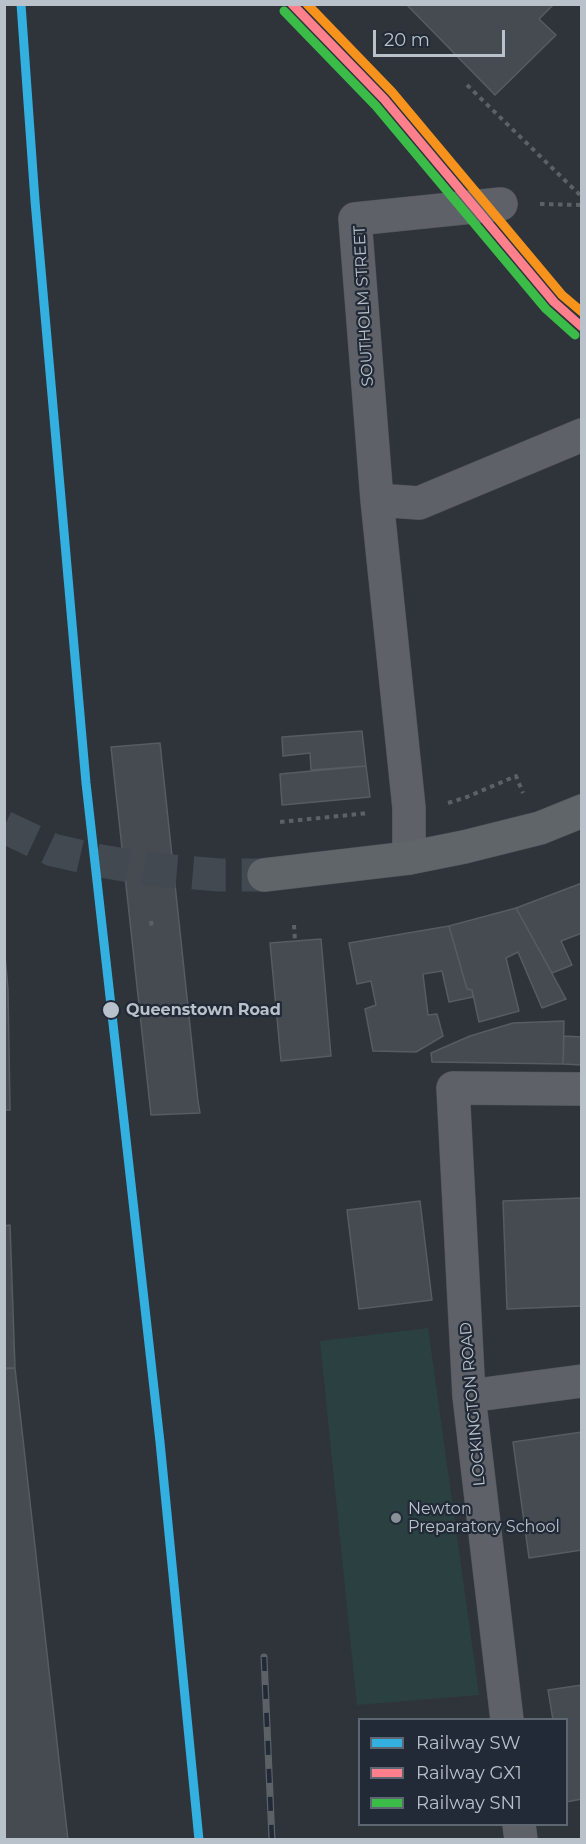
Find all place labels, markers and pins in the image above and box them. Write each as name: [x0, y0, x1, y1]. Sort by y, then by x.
marker: Queenstown Road: [101, 1000, 121, 1020]
place label: Queenstown Road: [126, 1000, 281, 1020]
place label: Newton Preparatory School: [408, 1499, 560, 1537]
marker: Newton Preparatory School: [389, 1511, 403, 1525]

